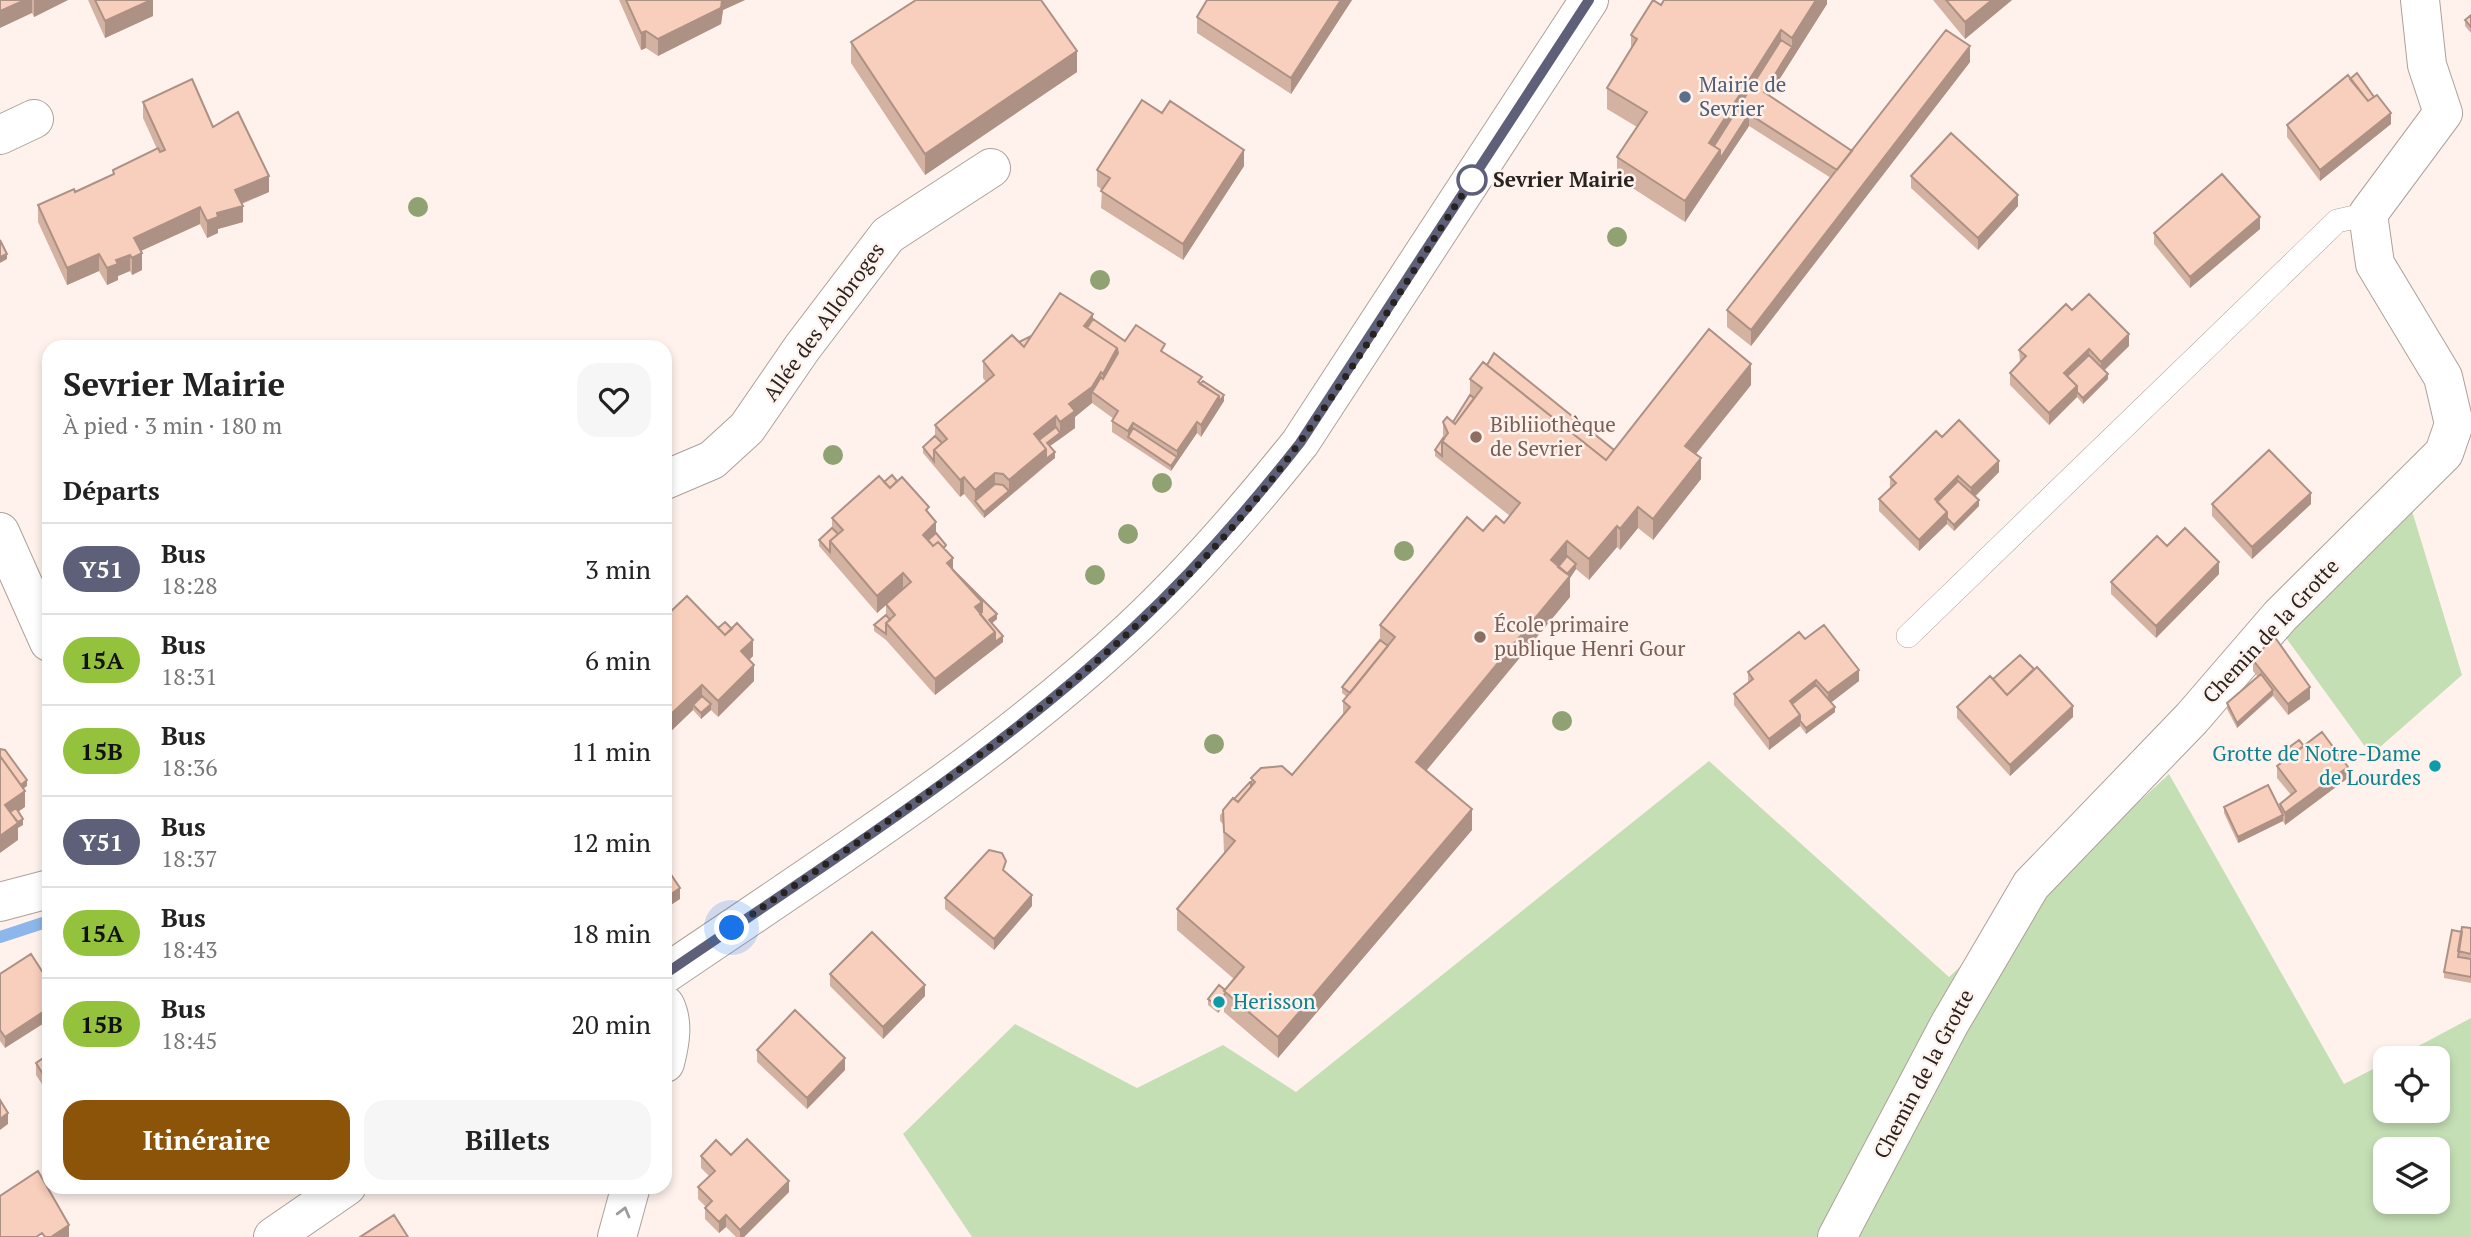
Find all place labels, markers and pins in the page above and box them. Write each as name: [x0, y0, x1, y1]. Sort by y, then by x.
place label: Mairie de Sevrier: [1699, 70, 1786, 122]
marker: Mairie de Sevrier: [1677, 89, 1693, 105]
marker: Sevrier Mairie: [1457, 165, 1487, 195]
place label: Sevrier Mairie: [1493, 165, 1634, 193]
place label: Bibliiothèque de Sevrier: [1490, 410, 1616, 462]
marker: Bibliiothèque de Sevrier: [1468, 429, 1484, 445]
place label: École primaire publique Henri Gour: [1494, 610, 1685, 662]
marker: École primaire publique Henri Gour: [1472, 629, 1488, 645]
place label: Grotte de Notre-Dame de Lourdes: [2212, 739, 2421, 791]
marker: Grotte de Notre-Dame de Lourdes: [2427, 758, 2443, 774]
place label: Herisson: [1233, 987, 1316, 1015]
marker: Herisson: [1211, 994, 1227, 1010]

